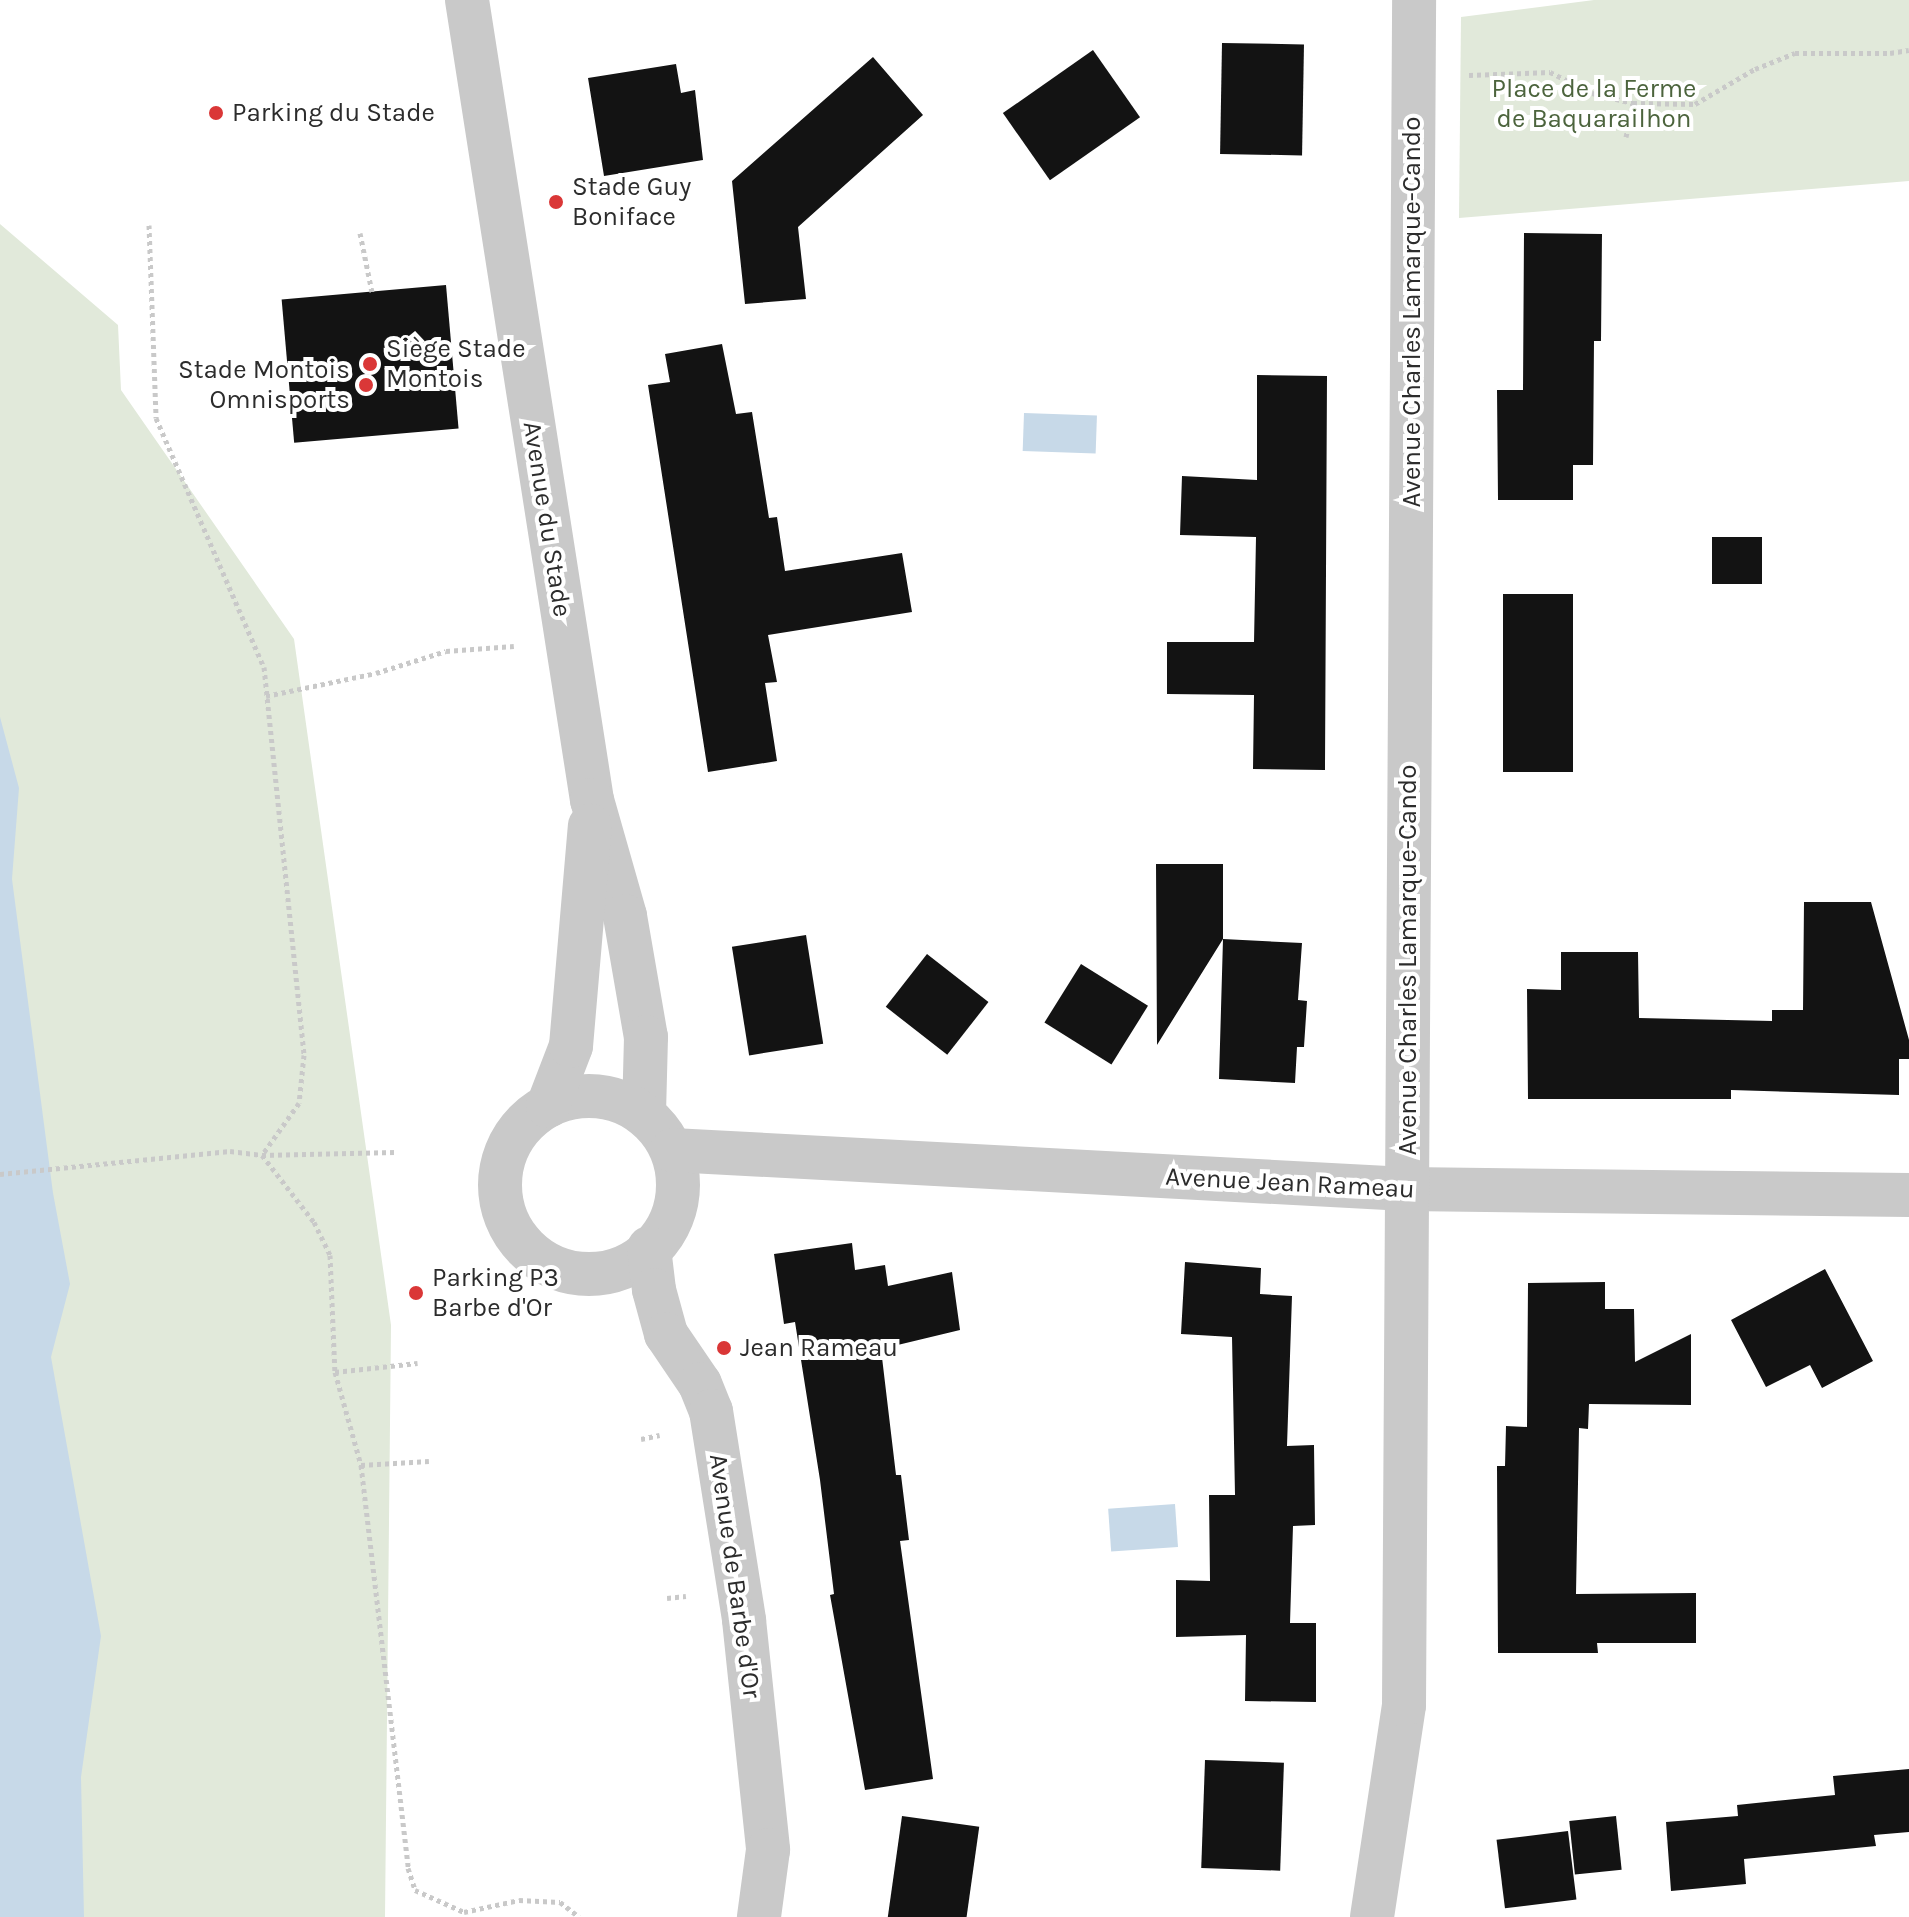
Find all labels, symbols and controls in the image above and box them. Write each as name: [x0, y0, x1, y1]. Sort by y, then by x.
park label: Place de la Ferme de Baquarailhon: [1492, 73, 1696, 134]
place label: Parking du Stade: [232, 97, 435, 129]
marker: Parking du Stade: [207, 104, 225, 122]
street label: Avenue Charles Lamarque-Cando: [1396, 117, 1428, 507]
place label: Stade Guy Boniface: [572, 171, 691, 232]
marker: Stade Guy Boniface: [547, 193, 565, 211]
place label: Siège Stade Montois: [386, 333, 526, 394]
place label: Stade Montois Omnisports: [178, 354, 350, 416]
marker: Siège Stade Montois: [361, 355, 379, 373]
marker: Stade Montois Omnisports: [357, 376, 375, 394]
street label: Avenue du Stade: [516, 419, 578, 619]
street label: Avenue Charles Lamarque-Cando: [1392, 765, 1424, 1155]
street label: Avenue Jean Rameau: [1164, 1161, 1416, 1205]
place label: Parking P3 Barbe d'Or: [432, 1262, 559, 1324]
marker: Parking P3 Barbe d'Or: [407, 1284, 425, 1302]
place label: Jean Rameau: [740, 1332, 898, 1364]
marker: Jean Rameau: [715, 1339, 733, 1357]
street label: Avenue de Barbe d'Or: [702, 1452, 768, 1700]

